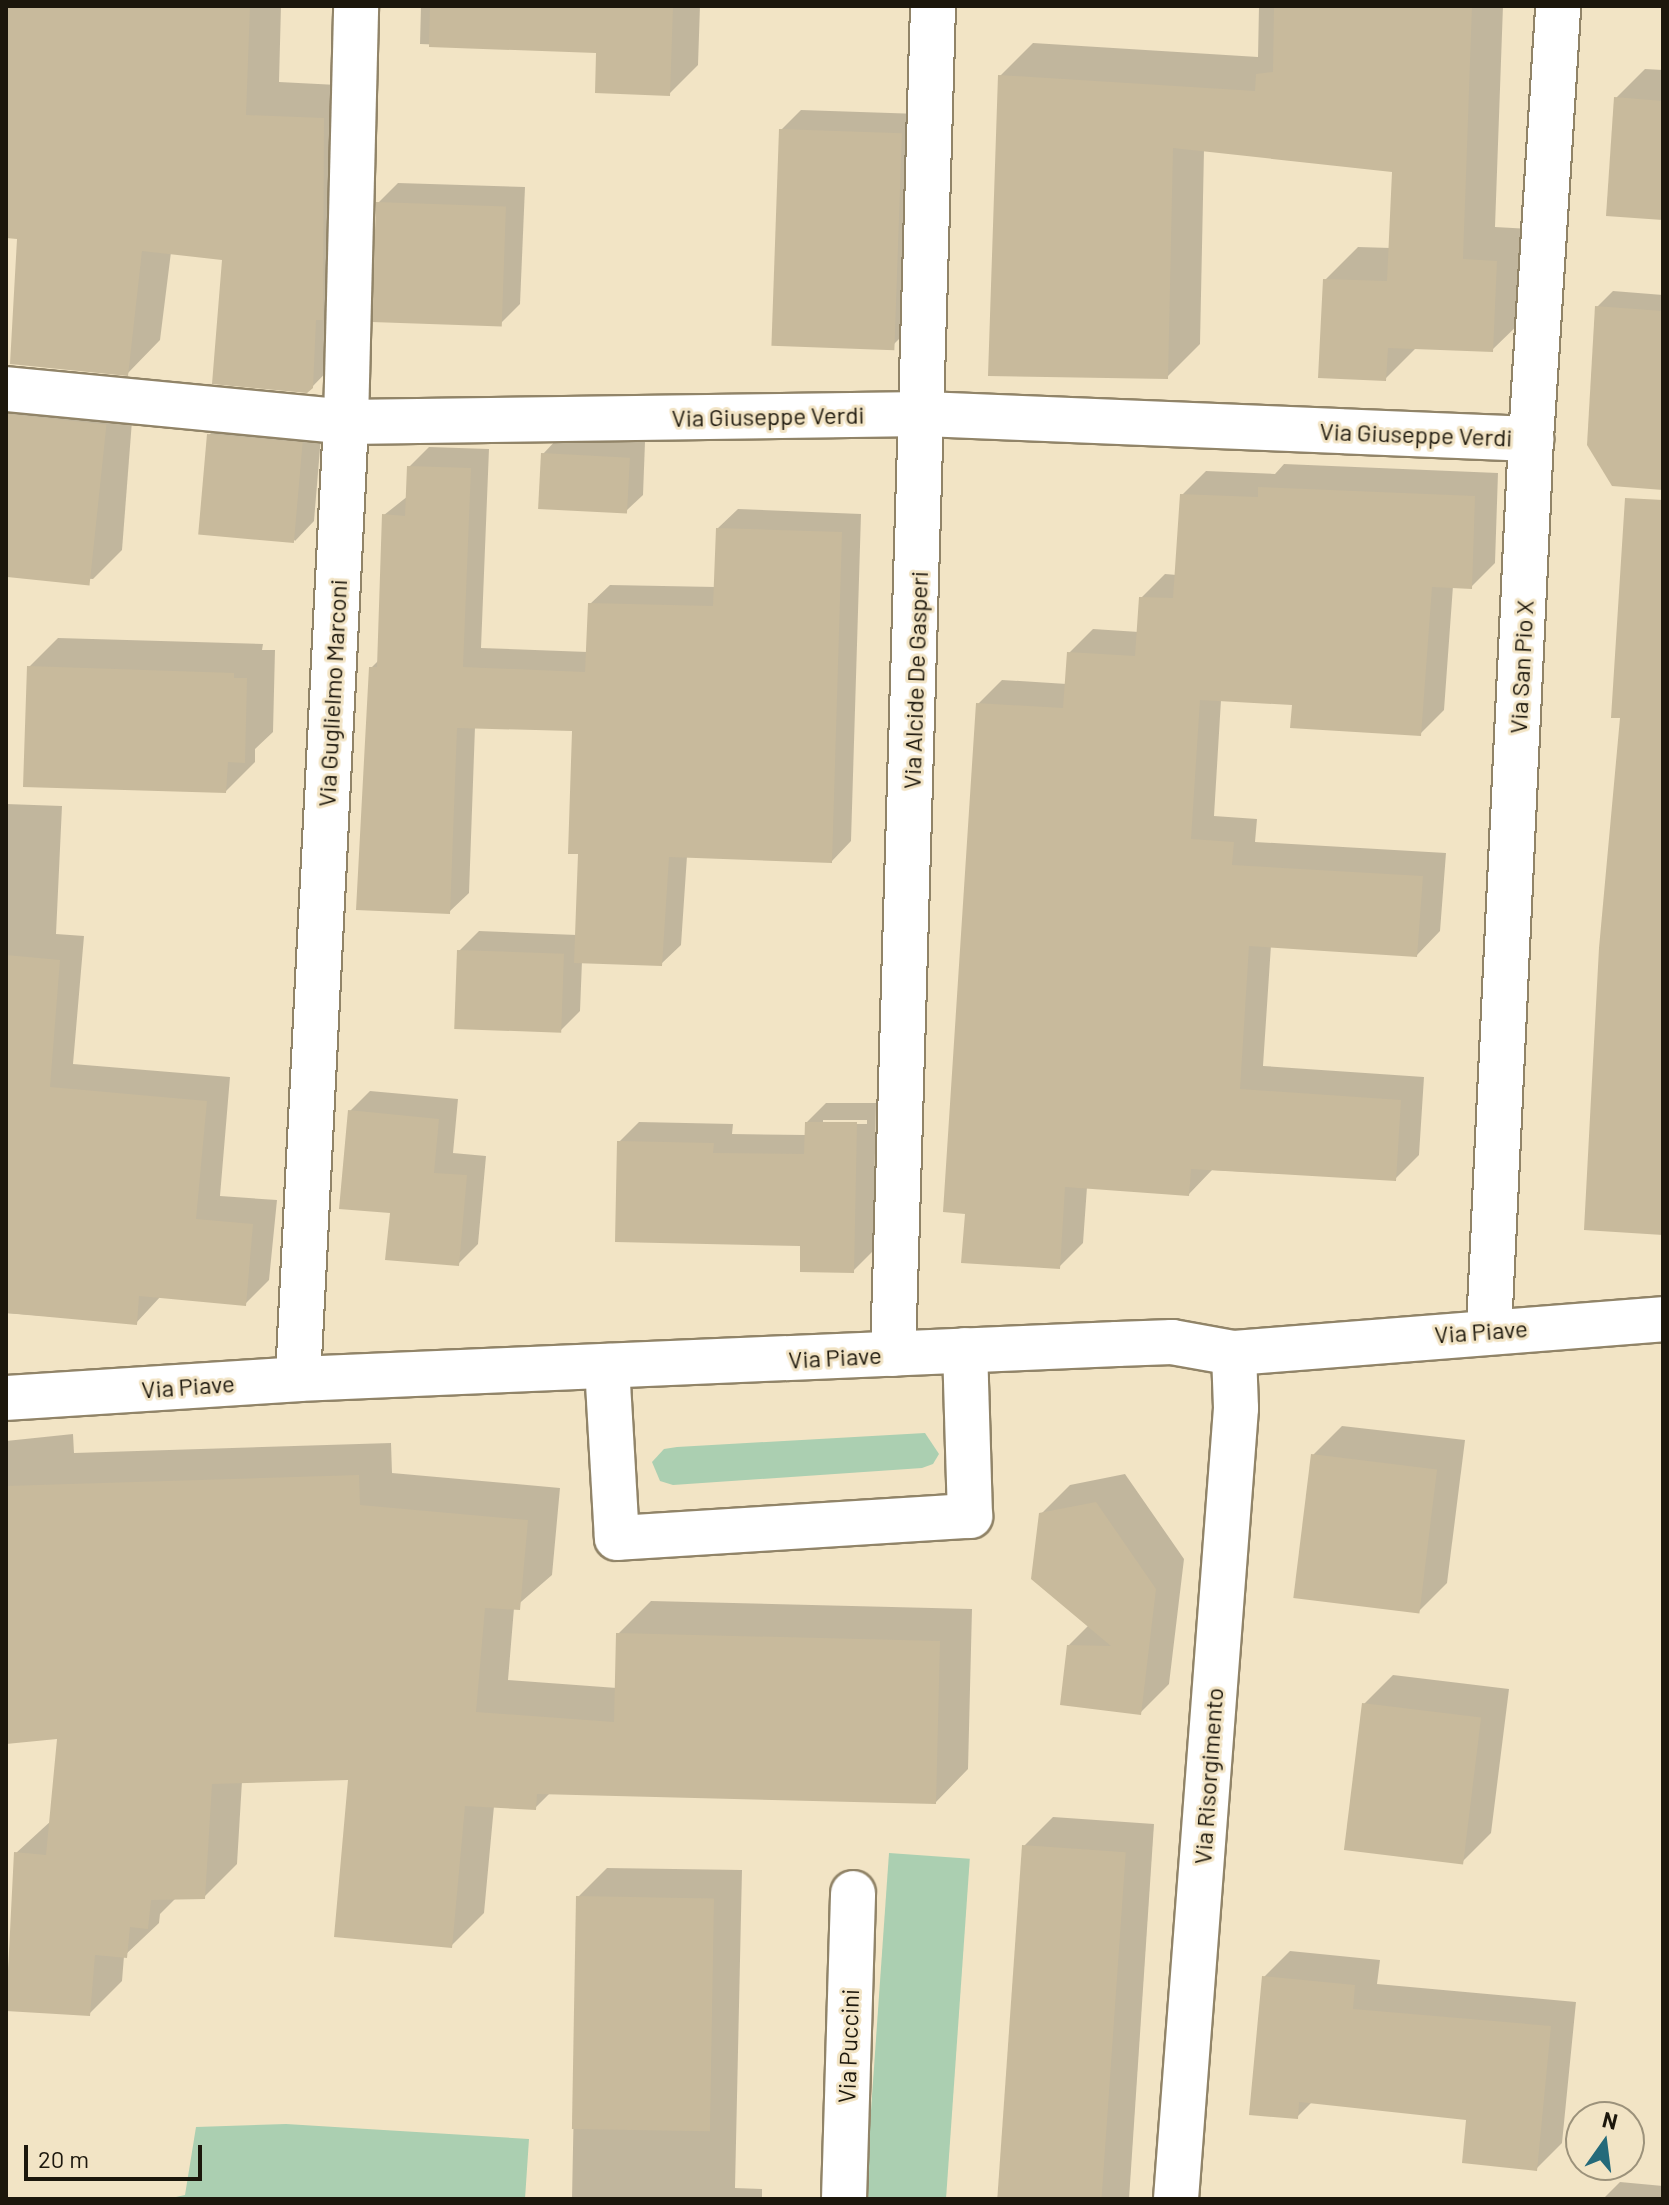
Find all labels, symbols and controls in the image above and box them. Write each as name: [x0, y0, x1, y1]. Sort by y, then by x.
street label: Via Giuseppe Verdi: [671, 400, 865, 432]
street label: Via Giuseppe Verdi: [1319, 416, 1513, 452]
street label: Via Alcide De Gasperi: [897, 570, 933, 790]
street label: Via Guglielmo Marconi: [312, 578, 352, 808]
street label: Via San Pio X: [1503, 600, 1539, 734]
street label: Via Piave: [1433, 1313, 1529, 1349]
street label: Via Piave: [788, 1340, 882, 1374]
street label: Via Piave: [140, 1368, 236, 1404]
street label: Via Risorgimento: [1187, 1687, 1229, 1865]
street label: Via Puccini: [832, 1988, 864, 2104]
north arrow: [1565, 2101, 1645, 2181]
text: N: [1600, 2105, 1621, 2134]
scale bar: [28, 2129, 206, 2179]
text: 20 m: [38, 2144, 89, 2173]

